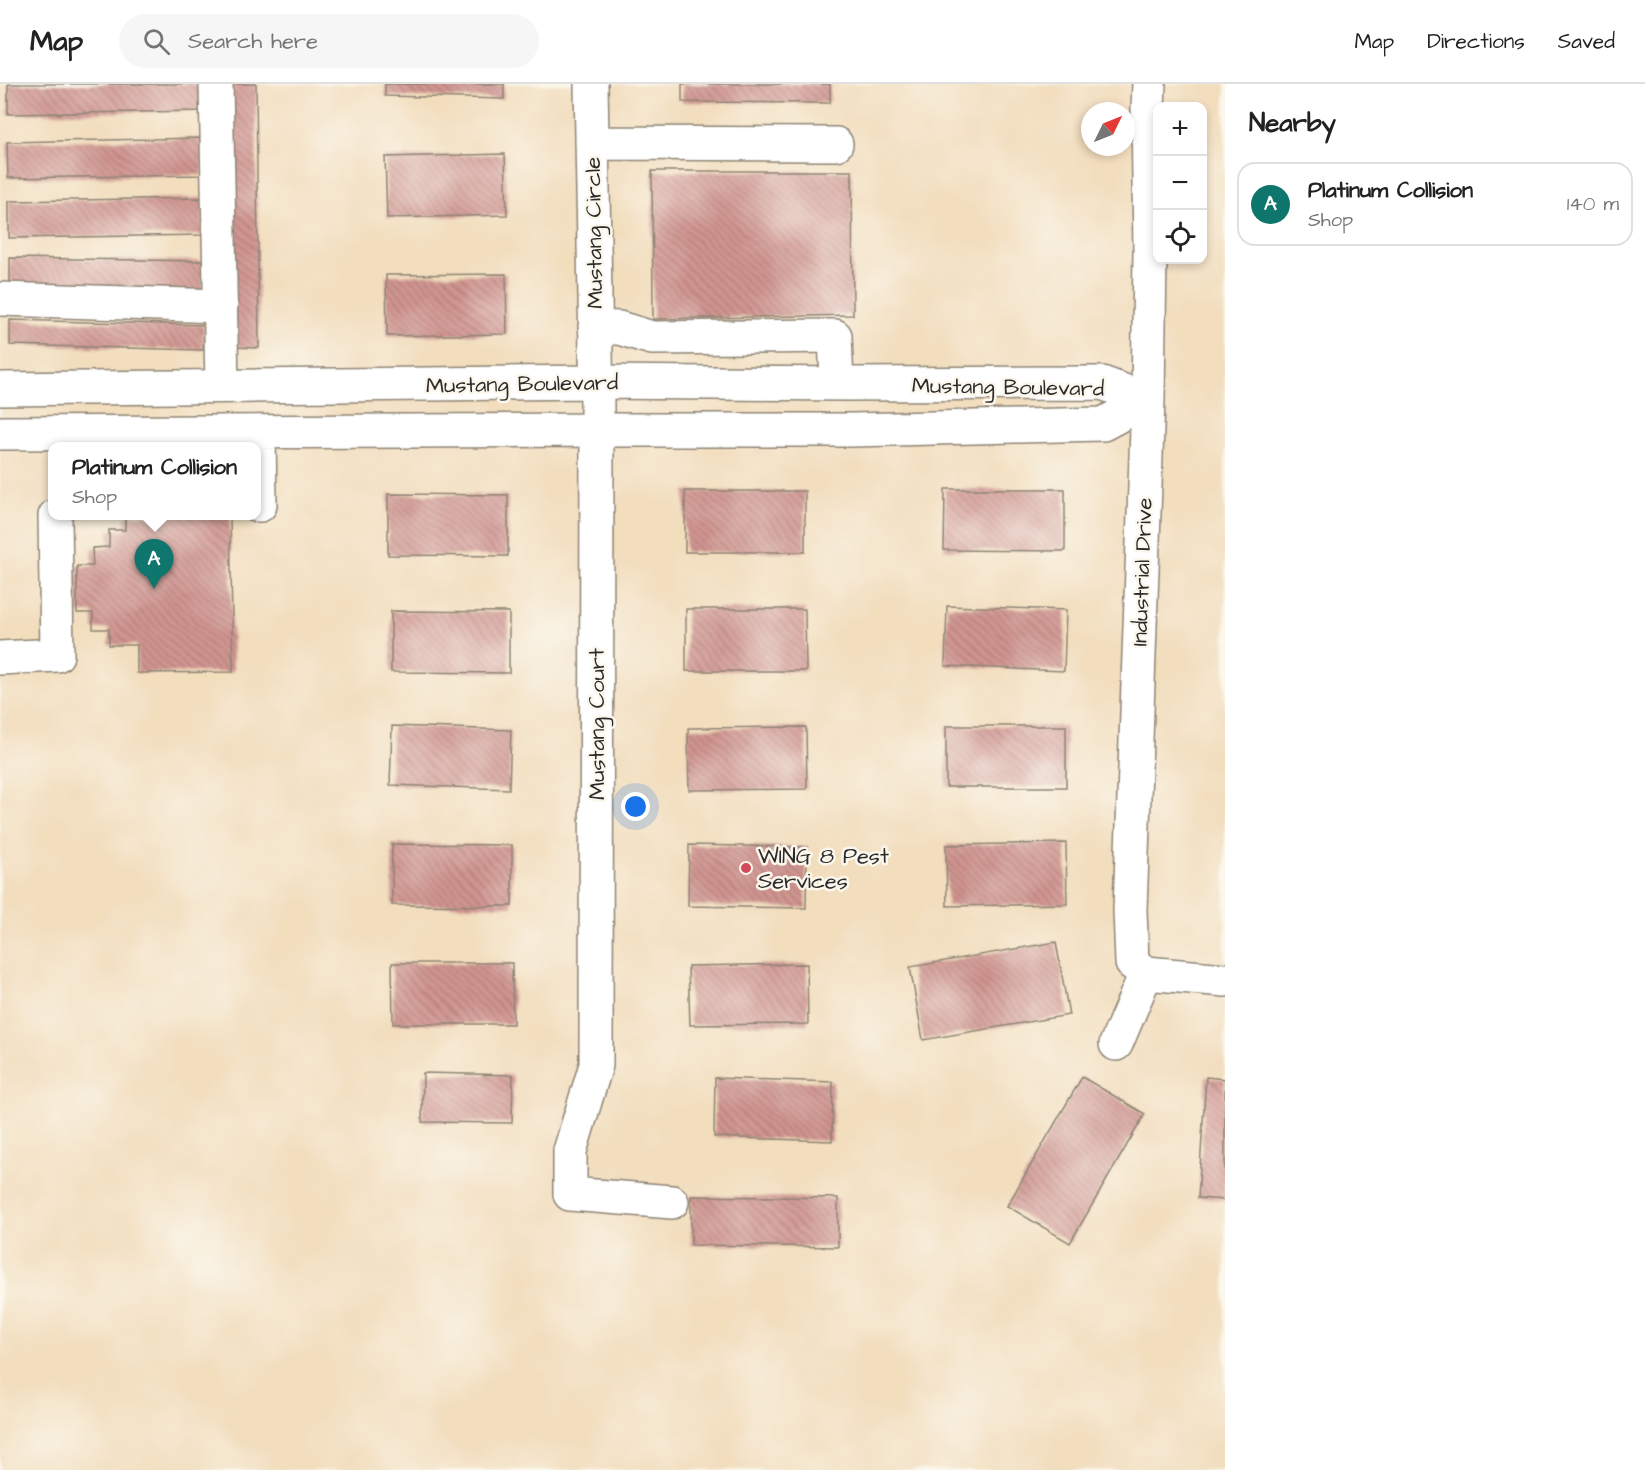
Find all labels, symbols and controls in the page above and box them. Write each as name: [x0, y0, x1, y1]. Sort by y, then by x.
search box: [119, 14, 539, 68]
text: Map: [30, 22, 83, 61]
icon: search: [140, 25, 173, 58]
text: Search here: [188, 26, 318, 57]
text: Map: [1354, 27, 1394, 56]
text: Directions: [1427, 27, 1525, 56]
text: Saved: [1558, 27, 1615, 56]
north arrow: [1081, 102, 1135, 156]
map controls: [1153, 102, 1207, 264]
button: +: [1153, 102, 1207, 156]
text: Nearby: [1249, 105, 1336, 141]
button: −: [1153, 156, 1207, 210]
street label: Mustang Circle: [578, 157, 612, 309]
text: Platinum Collision: [1308, 175, 1473, 206]
text: A: [1264, 190, 1277, 218]
text: 140 m: [1567, 190, 1619, 218]
text: Shop: [1308, 206, 1353, 234]
button: locate: [1153, 210, 1207, 264]
street label: Mustang Boulevard: [426, 367, 618, 403]
street label: Mustang Boulevard: [912, 370, 1104, 406]
popup: [48, 442, 261, 520]
text: Platinum Collision: [72, 452, 237, 483]
text: Shop: [72, 483, 117, 511]
street label: Industrial Drive: [1124, 497, 1161, 647]
pin: A: [134, 540, 174, 589]
street label: Mustang Court: [582, 648, 614, 800]
your location: [621, 792, 650, 821]
place label: WING 8 Pest Services: [758, 841, 889, 897]
marker: WING 8 Pest Services: [739, 861, 753, 875]

